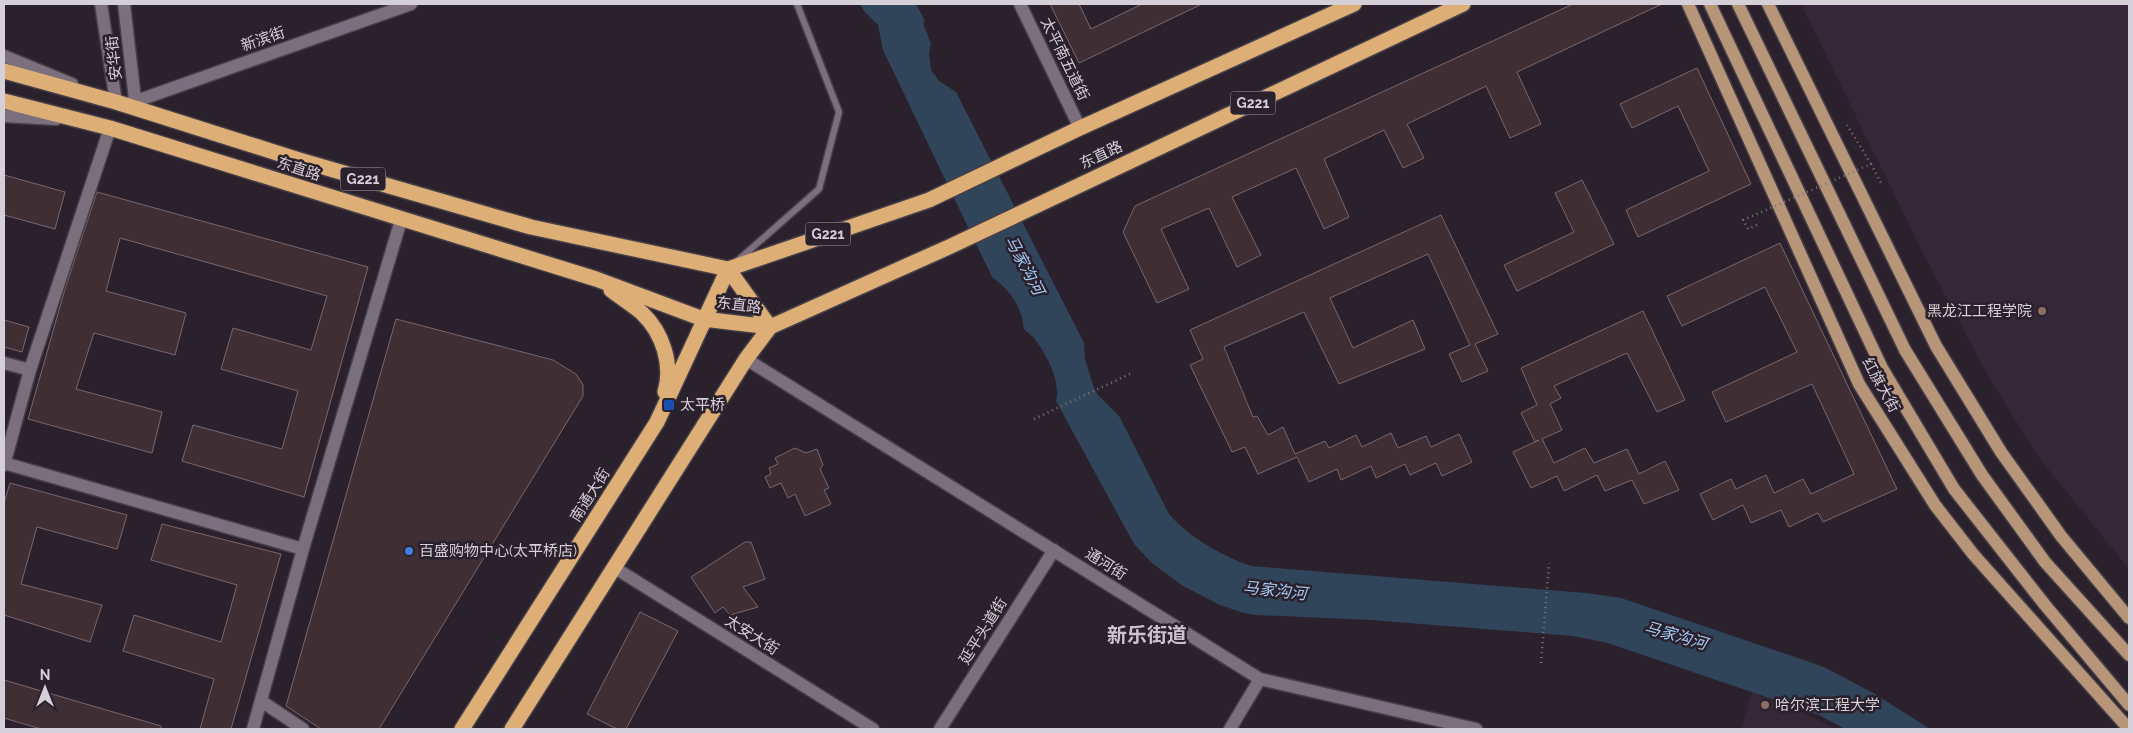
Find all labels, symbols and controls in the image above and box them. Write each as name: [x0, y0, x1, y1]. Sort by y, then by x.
street label: 太平南五道街: [1037, 15, 1093, 103]
street label: 新滨街: [239, 23, 287, 55]
street label: 安华街: [103, 35, 125, 81]
road number: G221: [1230, 92, 1276, 115]
street label: 东直路: [1077, 137, 1125, 173]
street label: 东直路: [275, 153, 323, 185]
road number: G221: [340, 168, 386, 190]
road number: G221: [806, 222, 850, 245]
water label: 马家沟河: [1001, 233, 1049, 301]
street label: 东直路: [716, 293, 762, 317]
place label: 黑龙江工程学院: [1927, 302, 2032, 320]
marker: 黑龙江工程学院: [2036, 305, 2048, 317]
street label: 红旗大街: [1859, 354, 1903, 416]
place label: 太平桥: [680, 396, 725, 414]
marker: 太平桥: [662, 398, 676, 412]
street label: 南通大街: [566, 465, 614, 525]
place label: 百盛购物中心(太平桥店): [419, 542, 577, 560]
street label: 通河街: [1082, 544, 1130, 584]
marker: 百盛购物中心(太平桥店): [403, 545, 415, 557]
water label: 马家沟河: [1242, 578, 1311, 604]
street label: 延平头道街: [955, 594, 1011, 668]
street label: 太安大街: [722, 611, 782, 659]
water label: 马家沟河: [1642, 618, 1712, 654]
district label: 新乐街道: [1107, 623, 1187, 647]
north arrow: [20, 663, 70, 713]
text: N: [40, 667, 50, 683]
place label: 哈尔滨工程大学: [1775, 696, 1880, 714]
marker: 哈尔滨工程大学: [1759, 699, 1771, 711]

